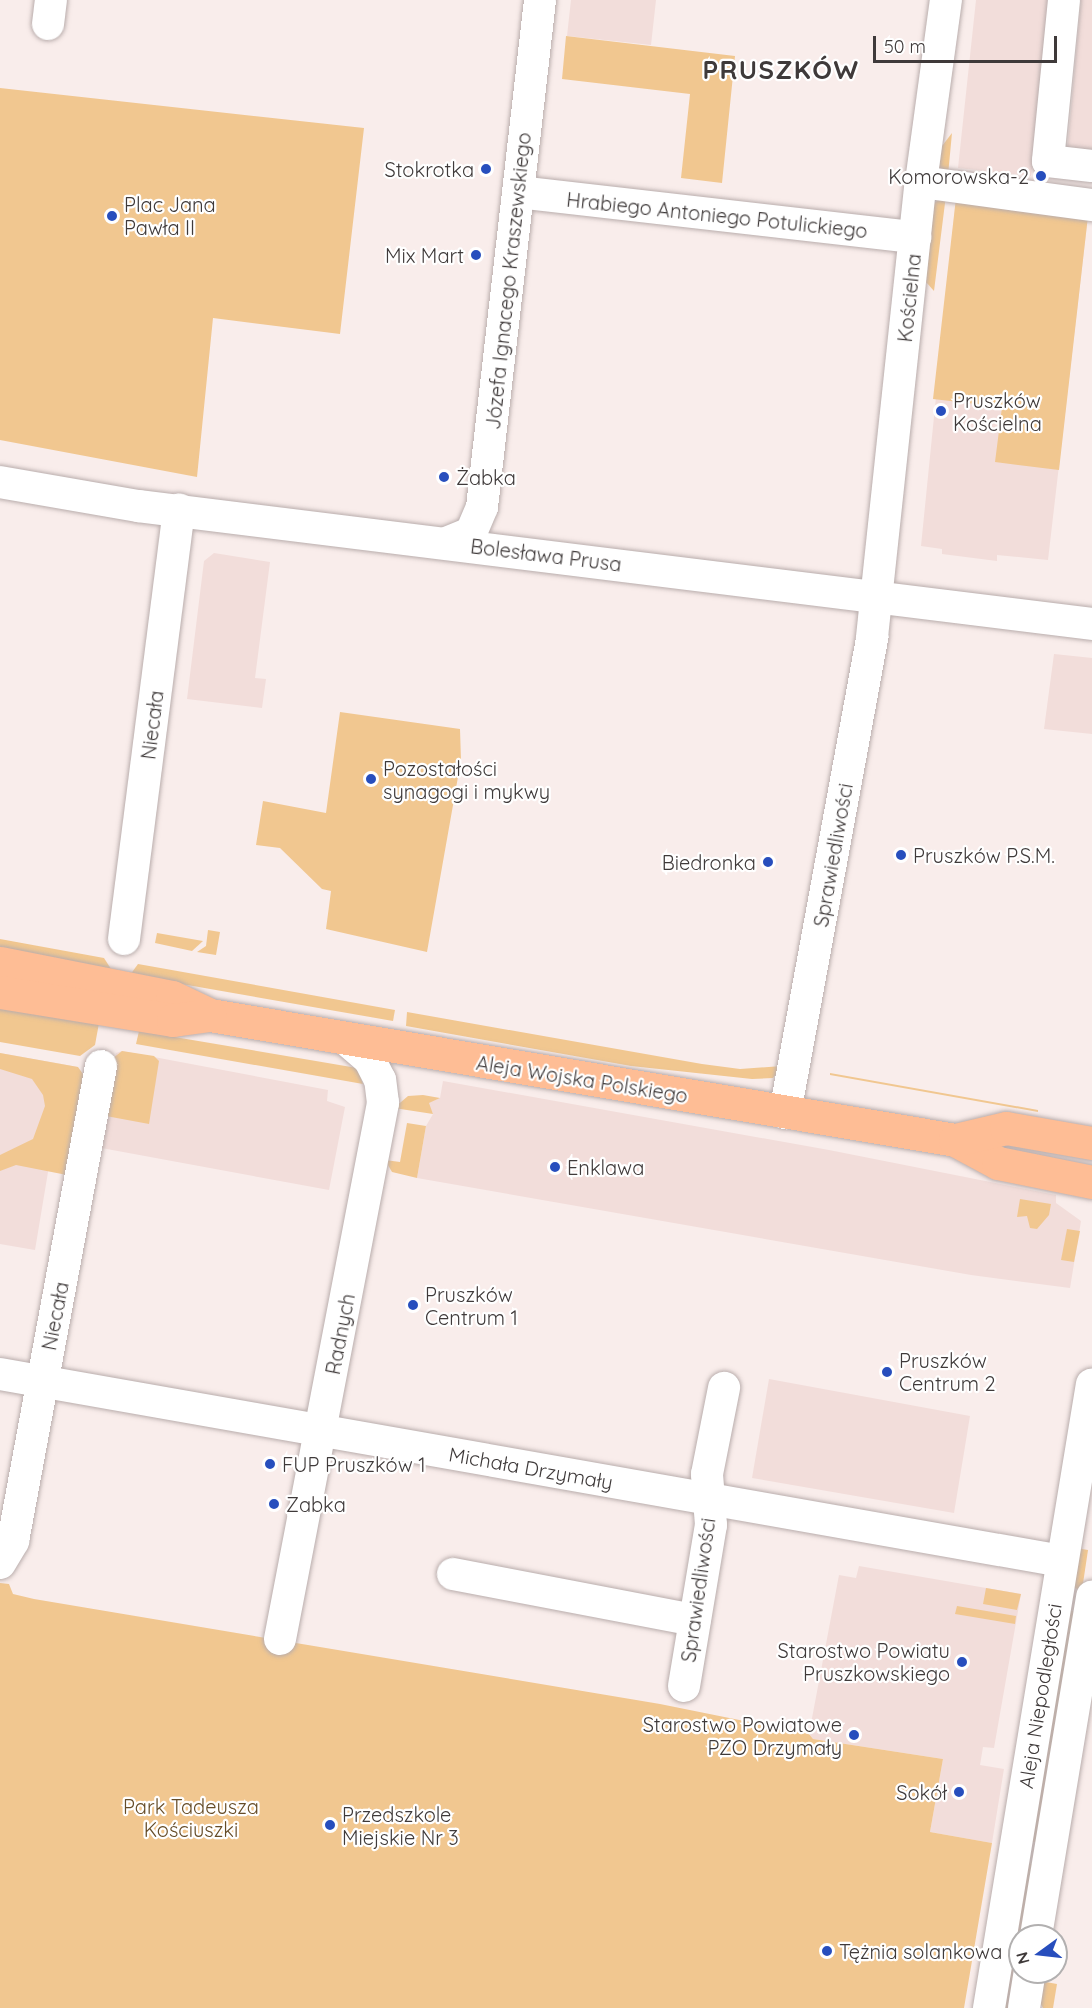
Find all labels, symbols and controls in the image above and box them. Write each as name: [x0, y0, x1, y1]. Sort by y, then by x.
scale bar: [876, 24, 1060, 62]
text: 50 m: [884, 35, 926, 58]
district label: PRUSZKÓW: [702, 54, 860, 86]
street label: Józefa Ignacego Kraszewskiego: [480, 131, 536, 431]
place label: Stokrotka: [384, 157, 474, 181]
marker: Stokrotka: [479, 162, 493, 176]
place label: Komorowska-2: [888, 164, 1029, 188]
marker: Komorowska-2: [1034, 169, 1048, 183]
street label: Hrabiego Antoniego Potulickiego: [565, 187, 869, 243]
place label: Plac Jana Pawła II: [124, 192, 216, 239]
marker: Plac Jana Pawła II: [105, 209, 119, 223]
place label: Mix Mart: [385, 243, 464, 267]
marker: Mix Mart: [469, 248, 483, 262]
street label: Kościelna: [892, 253, 926, 343]
place label: Pruszków Kościelna: [953, 388, 1042, 435]
marker: Pruszków Kościelna: [934, 404, 948, 418]
place label: Żabka: [456, 465, 516, 489]
marker: Żabka: [437, 470, 451, 484]
street label: Bolesława Prusa: [469, 534, 623, 576]
street label: Niecała: [136, 689, 168, 761]
place label: Pozostałości synagogi i mykwy: [383, 756, 550, 803]
marker: Pozostałości synagogi i mykwy: [364, 772, 378, 786]
street label: Sprawiedliwości: [809, 781, 857, 929]
place label: Pruszków P.S.M.: [913, 843, 1055, 867]
marker: Pruszków P.S.M.: [894, 848, 908, 862]
place label: Biedronka: [662, 850, 756, 874]
marker: Biedronka: [761, 855, 775, 869]
street label: Aleja Wojska Polskiego: [475, 1050, 689, 1108]
place label: Enklawa: [567, 1155, 644, 1179]
marker: Enklawa: [548, 1160, 562, 1174]
street label: Niecała: [37, 1280, 73, 1352]
place label: Pruszków Centrum 1: [425, 1282, 518, 1329]
street label: Radnych: [320, 1291, 360, 1377]
marker: Pruszków Centrum 1: [406, 1298, 420, 1312]
place label: Pruszków Centrum 2: [899, 1348, 996, 1395]
marker: Pruszków Centrum 2: [880, 1365, 894, 1379]
street label: Michała Drzymały: [447, 1442, 615, 1494]
place label: FUP Pruszków 1: [282, 1452, 426, 1476]
marker: FUP Pruszków 1: [263, 1457, 277, 1471]
place label: Zabka: [286, 1492, 346, 1516]
marker: Zabka: [267, 1497, 281, 1511]
street label: Sprawiedliwości: [676, 1516, 720, 1664]
street label: Aleja Niepodległości: [1014, 1602, 1066, 1790]
place label: Starostwo Powiatu Pruszkowskiego: [778, 1638, 950, 1685]
marker: Starostwo Powiatu Pruszkowskiego: [955, 1655, 969, 1669]
place label: Starostwo Powiatowe PZO Drzymały: [643, 1712, 842, 1759]
marker: Starostwo Powiatowe PZO Drzymały: [847, 1728, 861, 1742]
place label: Sokół: [896, 1780, 947, 1804]
marker: Sokół: [952, 1785, 966, 1799]
park label: Park Tadeusza Kościuszki: [123, 1794, 259, 1841]
place label: Przedszkole Miejskie Nr 3: [342, 1802, 459, 1849]
marker: Przedszkole Miejskie Nr 3: [323, 1818, 337, 1832]
north arrow: [1008, 1924, 1068, 1984]
place label: Tężnia solankowa: [839, 1939, 1002, 1963]
marker: Tężnia solankowa: [820, 1944, 834, 1958]
text: N: [1011, 1950, 1034, 1966]

